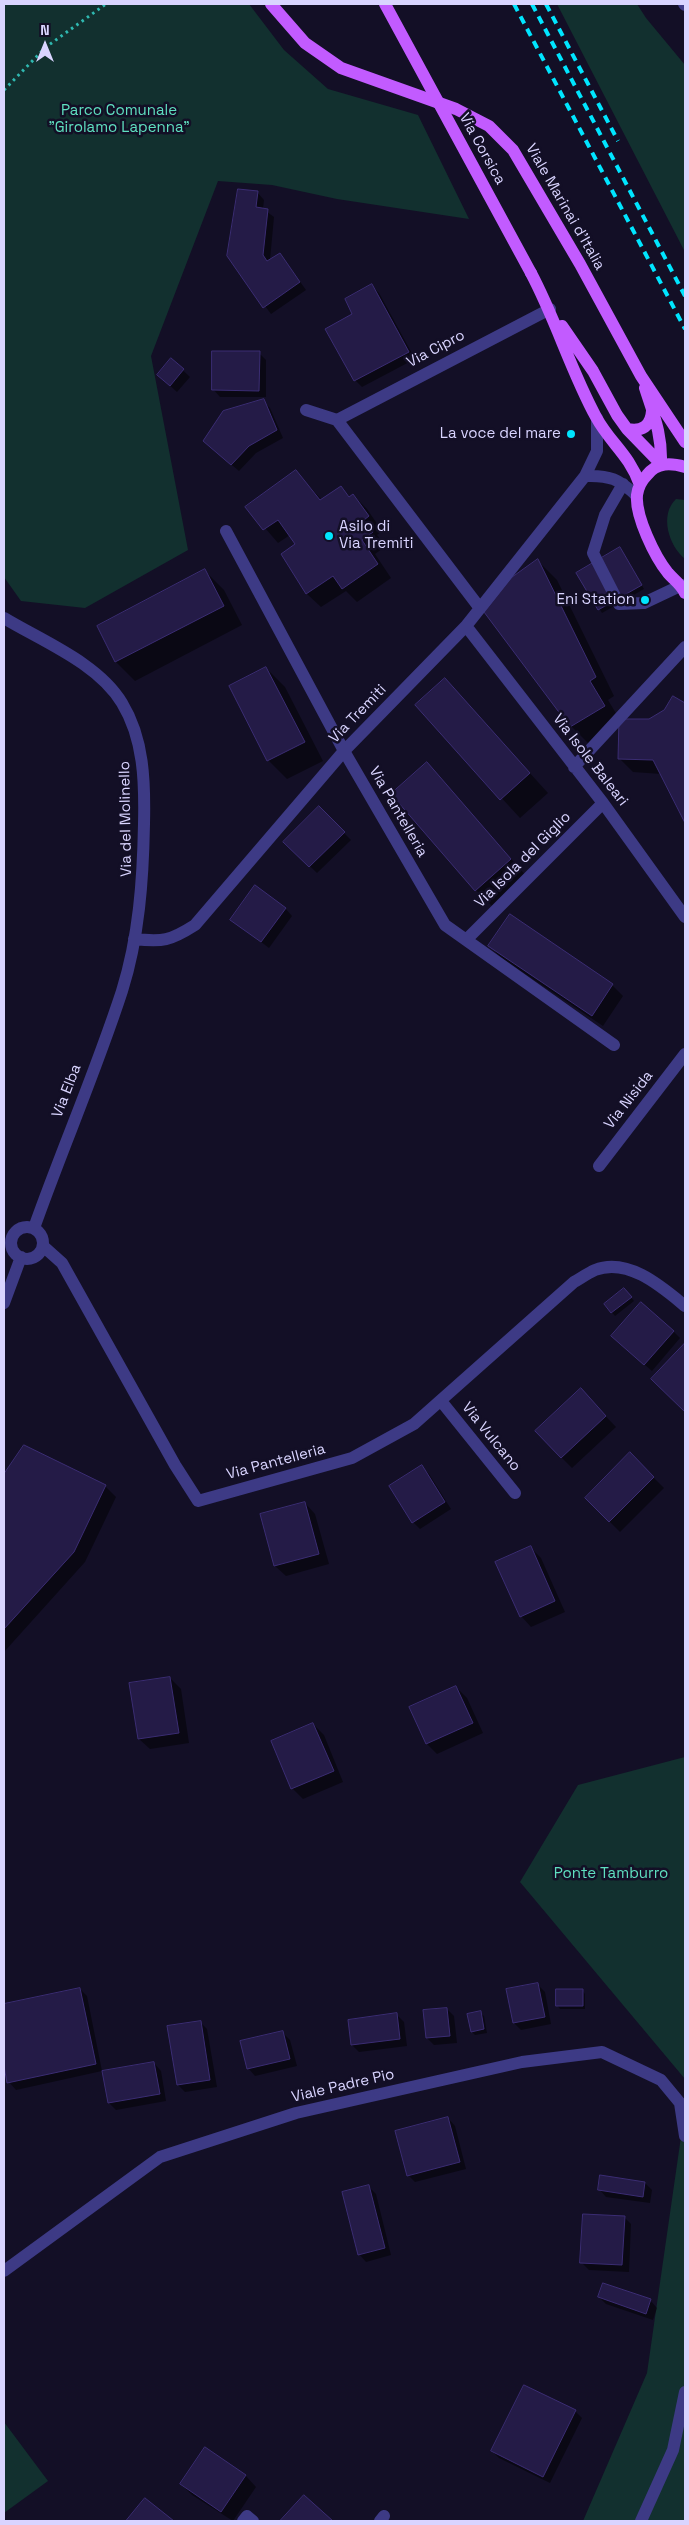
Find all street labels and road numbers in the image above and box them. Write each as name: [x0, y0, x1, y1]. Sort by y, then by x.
street label: Via Corsica: [455, 110, 509, 188]
street label: Viale Marinai d'Italia: [522, 141, 608, 273]
street label: Via Cipro: [404, 326, 468, 372]
street label: Via Tremiti: [326, 681, 390, 747]
street label: Via Isole Baleari: [549, 710, 631, 810]
street label: Via del Molinello: [116, 761, 136, 877]
street label: Via Pantelleria: [365, 764, 431, 860]
street label: Via Isola del Giglio: [471, 808, 575, 912]
street label: Via Elba: [49, 1062, 85, 1120]
street label: Via Nisida: [601, 1067, 657, 1133]
street label: Via Vulcano: [458, 1399, 524, 1475]
street label: Via Pantelleria: [225, 1440, 327, 1484]
street label: Viale Padre Pio: [290, 2065, 396, 2107]

